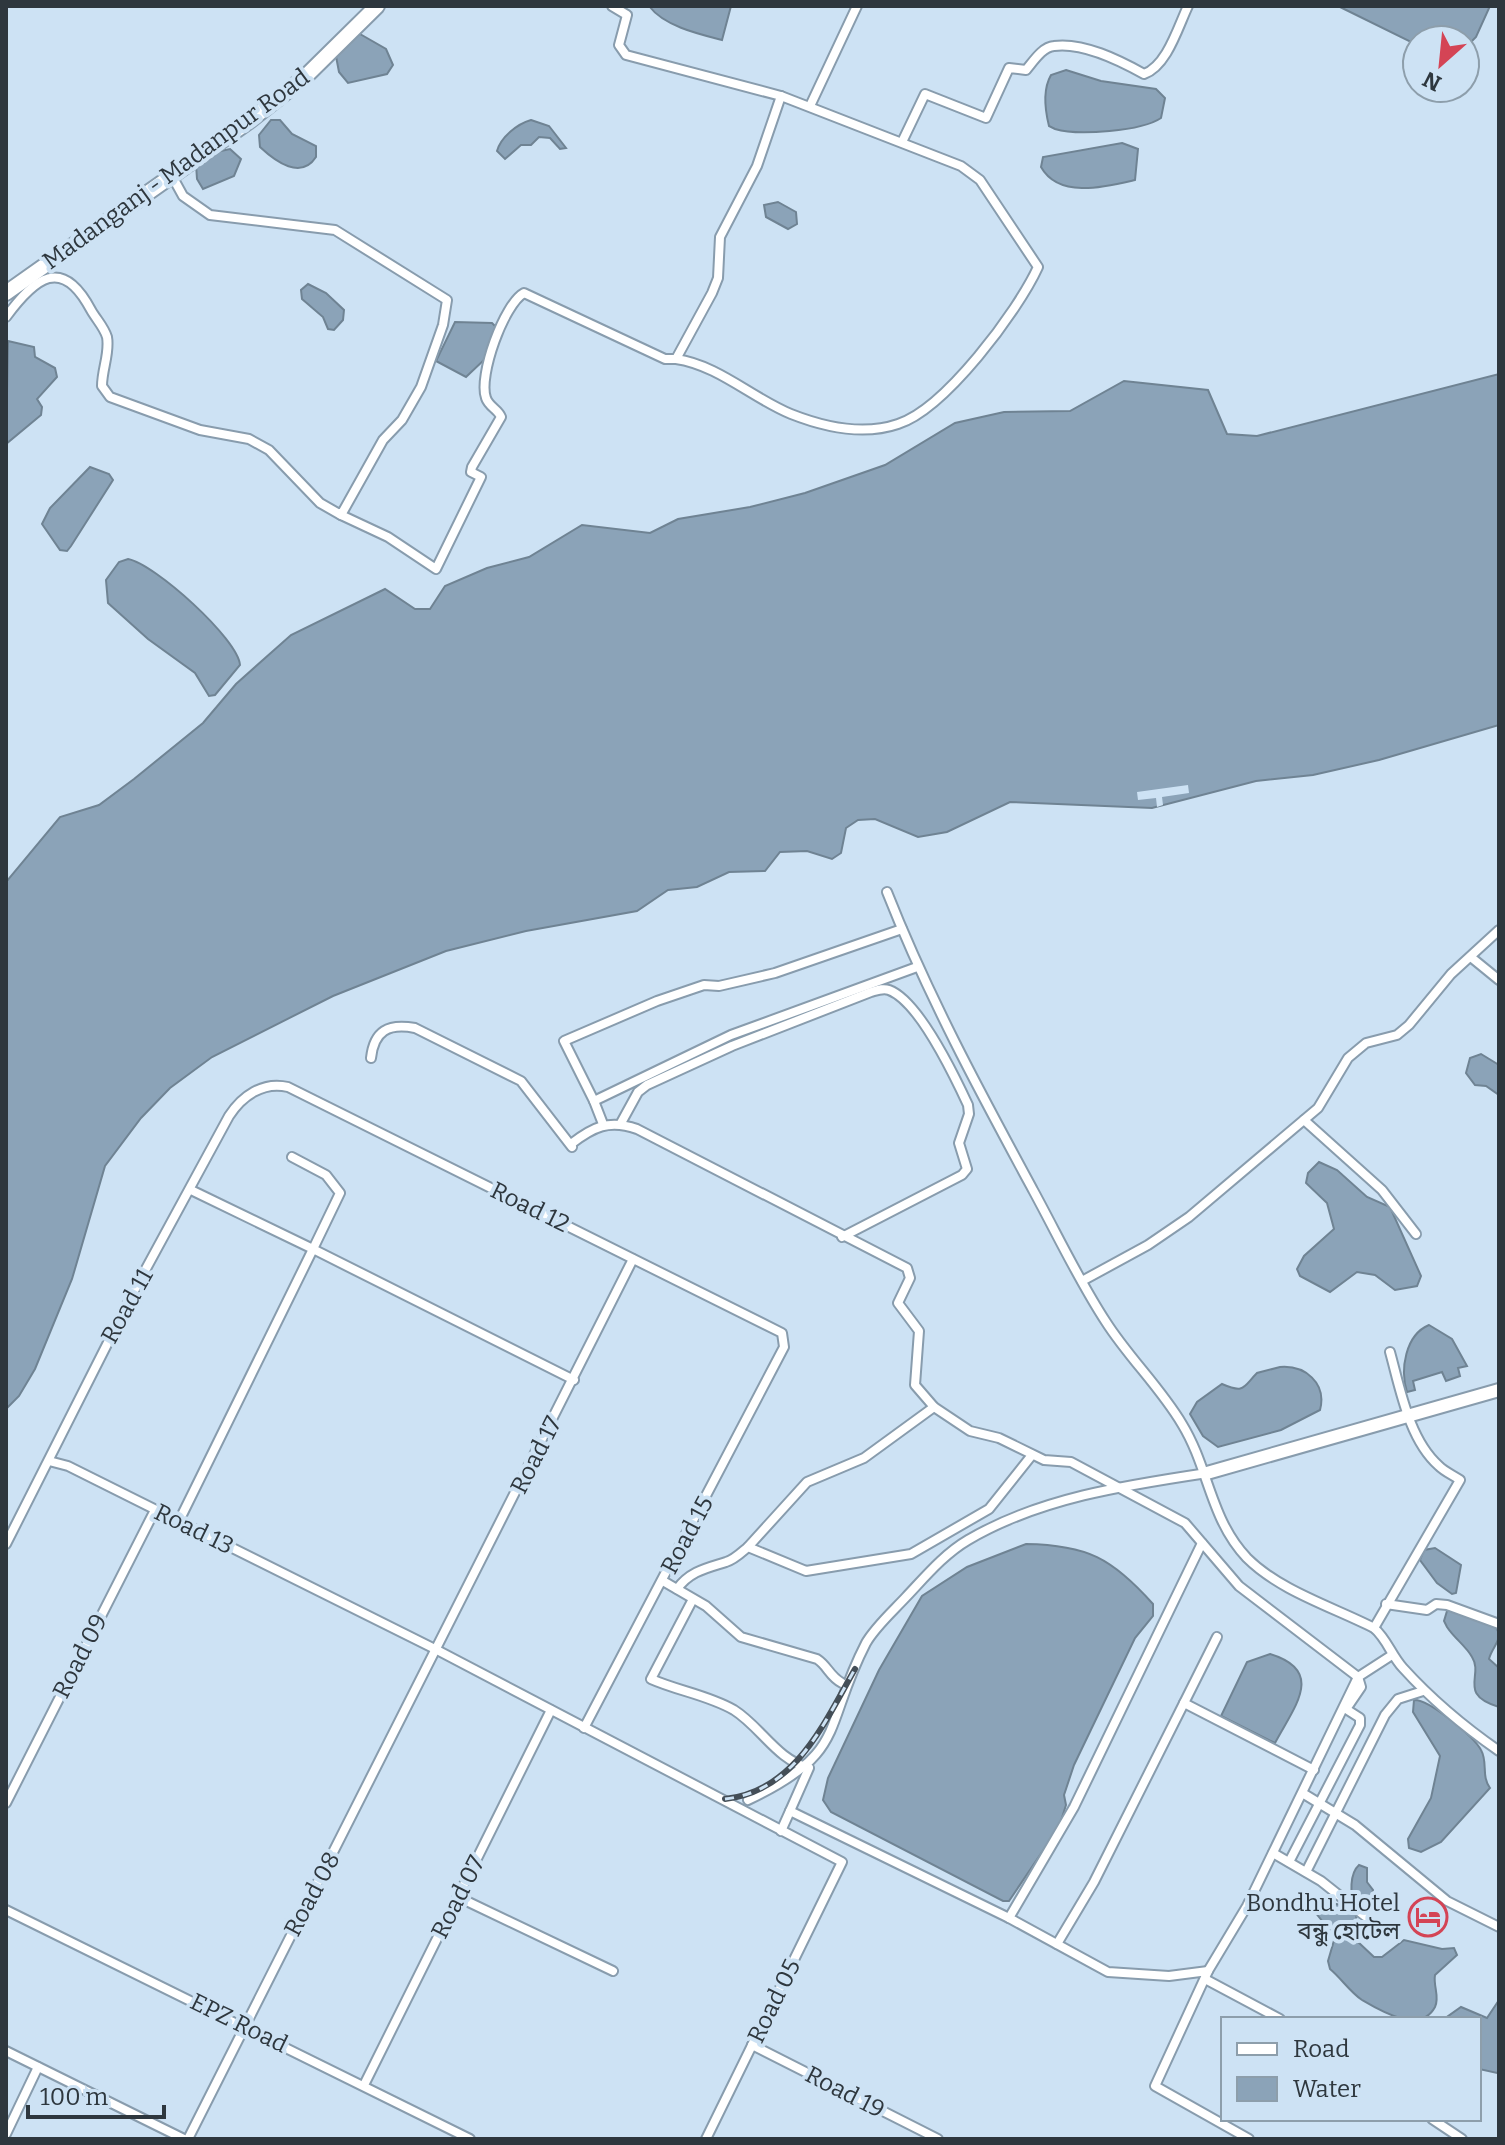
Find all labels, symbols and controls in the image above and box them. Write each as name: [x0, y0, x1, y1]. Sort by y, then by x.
north arrow: [1401, 24, 1481, 104]
street label: Madanganj - Madanpur Road: [37, 63, 315, 275]
text: N: [1418, 65, 1446, 97]
street label: Road 12: [486, 1176, 574, 1238]
street label: Road 11: [95, 1264, 159, 1348]
street label: Road 17: [505, 1412, 567, 1498]
street label: Road 15: [655, 1491, 719, 1579]
street label: Road 13: [150, 1498, 238, 1560]
street label: Road 09: [47, 1609, 113, 1703]
street label: Road 08: [278, 1847, 346, 1941]
street label: Road 07: [425, 1851, 491, 1943]
place label: Bondhu Hotel বন্ধু হোটেল: [1246, 1889, 1400, 1947]
hotel icon: Bondhu Hotel বন্ধু হোটেল: [1407, 1896, 1449, 1938]
street label: Road 05: [742, 1955, 806, 2047]
street label: EPZ Road: [186, 1987, 292, 2059]
legend: [1221, 2017, 1481, 2121]
text: Road: [1293, 2035, 1349, 2063]
street label: Road 19: [801, 2060, 889, 2124]
scale bar: [28, 2069, 164, 2119]
text: Water: [1293, 2075, 1361, 2103]
text: 100 m: [40, 2083, 108, 2111]

